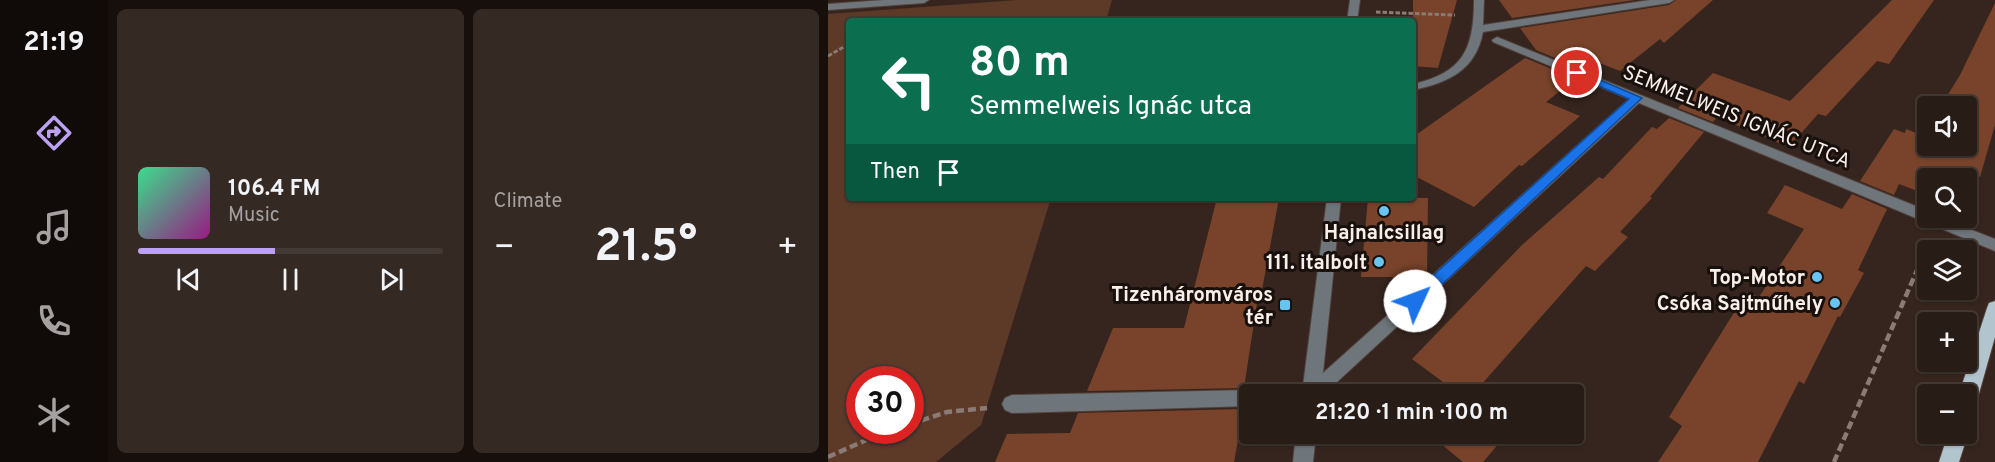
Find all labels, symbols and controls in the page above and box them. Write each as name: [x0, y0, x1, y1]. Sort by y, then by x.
text: 21:19: [23, 26, 85, 60]
text: 80 m: [969, 38, 1070, 91]
icon: left: [870, 42, 948, 120]
pin: [1551, 47, 1602, 98]
icon: arrive: [1560, 56, 1593, 89]
street label: SEMMELWEIS IGNÁC UTCA: [1618, 58, 1855, 176]
text: Semmelweis Ignác utca: [969, 90, 1252, 124]
map controls: [1917, 96, 1977, 444]
button: sound: [1917, 96, 1977, 156]
icon: directions: [33, 112, 75, 154]
icon: arrive: [932, 156, 965, 189]
text: Then: [870, 159, 920, 186]
button: search: [1917, 168, 1977, 228]
text: 106.4 FM: [228, 176, 320, 203]
text: Climate: [494, 189, 562, 215]
text: Music: [228, 203, 280, 229]
marker: Hajnalcsillag: [1377, 204, 1391, 218]
icon: music: [33, 206, 75, 248]
text: 21.5°: [594, 220, 697, 277]
place label: Hajnalcsillag: [1324, 221, 1444, 247]
text: −: [494, 228, 515, 270]
text: +: [777, 228, 798, 270]
button: layers: [1917, 240, 1977, 300]
place label: 111. italbolt: [1266, 251, 1367, 277]
marker: 111. italbolt: [1372, 255, 1386, 269]
icon: previous: [172, 263, 205, 296]
icon: pause: [274, 263, 307, 296]
icon: next: [375, 263, 408, 296]
place label: Top-Motor: [1709, 266, 1806, 292]
position arrow: [1383, 269, 1447, 333]
marker: Top-Motor: [1810, 270, 1824, 284]
place label: Tizenháromváros tér: [1111, 283, 1274, 332]
place label: Csóka Sajtműhely: [1657, 292, 1823, 318]
marker: Csóka Sajtműhely: [1828, 296, 1842, 310]
marker: Tizenháromváros tér: [1278, 298, 1292, 312]
icon: phone: [33, 300, 75, 342]
button: +: [1917, 312, 1977, 372]
speed limit sign: 30: [846, 366, 924, 444]
button: −: [1917, 384, 1977, 444]
icon: climate: [33, 394, 75, 436]
text: 21:20 · 1 min · 100 m: [1315, 400, 1508, 427]

